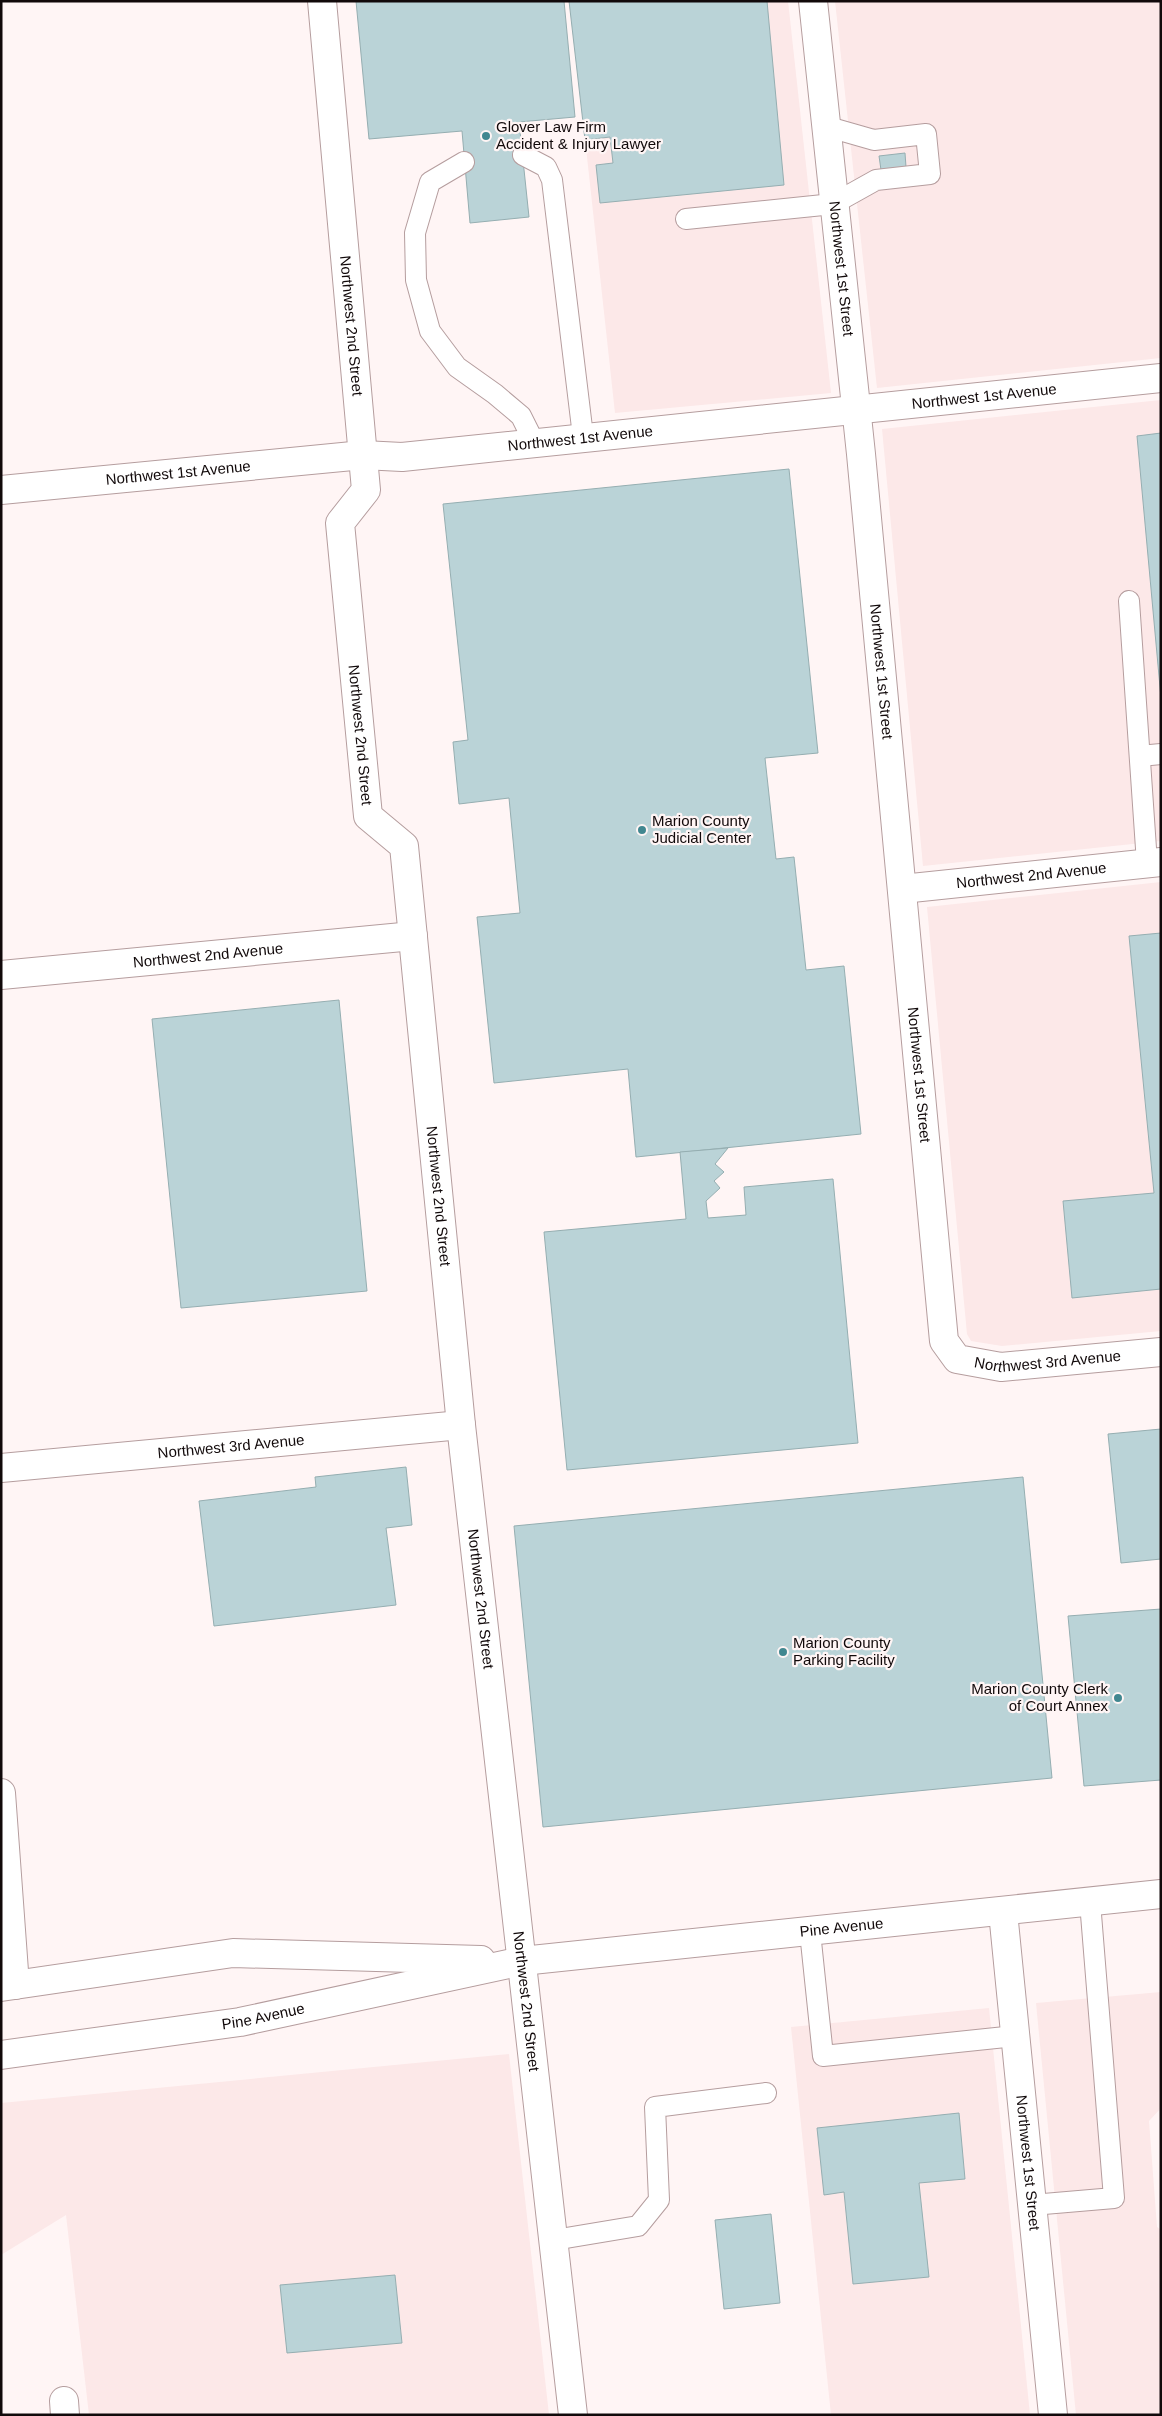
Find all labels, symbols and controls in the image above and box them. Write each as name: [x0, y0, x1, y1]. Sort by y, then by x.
place label: Glover Law Firm Accident & Injury Lawyer: [496, 118, 661, 152]
marker: Glover Law Firm Accident & Injury Lawyer: [480, 130, 492, 142]
street label: Northwest 1st Street: [826, 200, 858, 338]
street label: Northwest 2nd Street: [337, 255, 367, 397]
street label: Northwest 1st Avenue: [911, 380, 1057, 412]
street label: Northwest 1st Avenue: [507, 422, 654, 454]
street label: Northwest 1st Avenue: [105, 457, 251, 488]
street label: Northwest 1st Street: [867, 603, 897, 741]
street label: Northwest 2nd Street: [346, 664, 376, 807]
place label: Marion County Judicial Center: [652, 812, 751, 846]
marker: Marion County Judicial Center: [636, 824, 648, 836]
street label: Northwest 2nd Avenue: [955, 859, 1107, 891]
street label: Northwest 2nd Avenue: [132, 939, 284, 970]
street label: Northwest 1st Street: [905, 1006, 934, 1144]
street label: Northwest 2nd Street: [424, 1125, 454, 1268]
street label: Northwest 3rd Avenue: [973, 1347, 1122, 1375]
street label: Northwest 3rd Avenue: [157, 1431, 305, 1461]
street label: Northwest 2nd Street: [465, 1528, 498, 1671]
place label: Marion County Parking Facility: [793, 1634, 895, 1668]
marker: Marion County Parking Facility: [777, 1646, 789, 1658]
place label: Marion County Clerk of Court Annex: [971, 1680, 1108, 1714]
marker: Marion County Clerk of Court Annex: [1112, 1692, 1124, 1704]
street label: Pine Avenue: [799, 1914, 884, 1940]
street label: Northwest 2nd Street: [510, 1930, 543, 2073]
street label: Pine Avenue: [221, 1999, 306, 2032]
street label: Northwest 1st Street: [1013, 2094, 1044, 2232]

